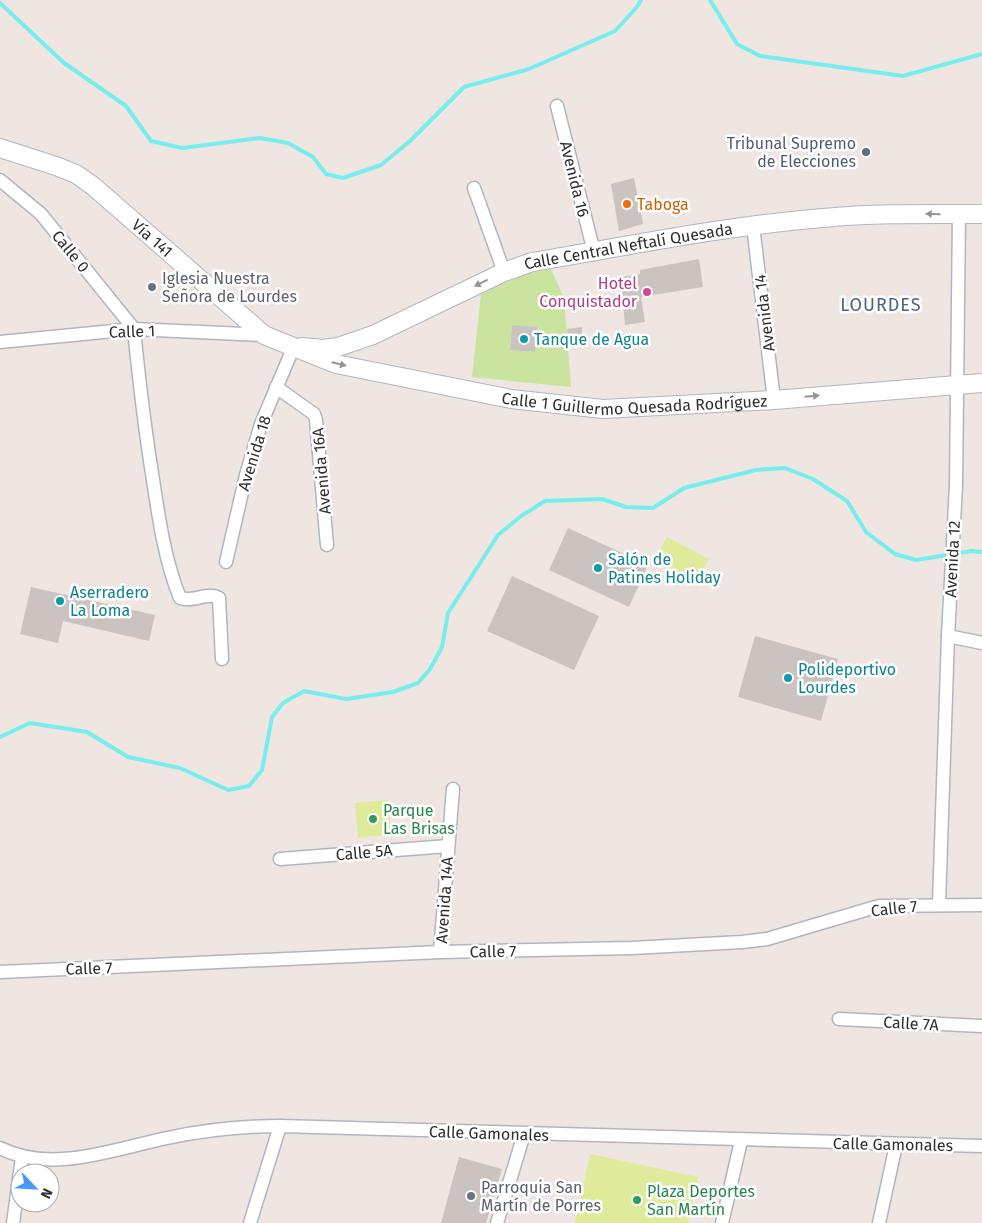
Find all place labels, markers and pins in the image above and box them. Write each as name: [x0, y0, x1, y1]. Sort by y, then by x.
place label: Tribunal Supremo de Elecciones: [727, 134, 856, 171]
marker: Tribunal Supremo de Elecciones: [860, 146, 872, 158]
place label: Taboga: [637, 195, 689, 214]
marker: Taboga: [621, 198, 633, 210]
place label: Iglesia Nuestra Señora de Lourdes: [162, 269, 297, 306]
place label: Hotel Conquistador: [539, 274, 638, 311]
marker: Iglesia Nuestra Señora de Lourdes: [146, 281, 158, 293]
marker: Hotel Conquistador: [641, 286, 653, 298]
place label: Tanque de Agua: [534, 330, 649, 349]
marker: Tanque de Agua: [518, 333, 530, 345]
place label: Salón de Patines Holiday: [608, 550, 721, 587]
marker: Salón de Patines Holiday: [592, 562, 604, 574]
place label: Aserradero La Loma: [70, 583, 149, 620]
marker: Aserradero La Loma: [54, 595, 66, 607]
place label: Polideportivo Lourdes: [798, 660, 896, 697]
marker: Polideportivo Lourdes: [782, 672, 794, 684]
place label: Parque Las Brisas: [383, 801, 455, 838]
marker: Parque Las Brisas: [367, 813, 379, 825]
place label: Parroquia San Martín de Porres: [481, 1178, 601, 1215]
place label: Plaza Deportes San Martín: [647, 1182, 755, 1219]
marker: Parroquia San Martín de Porres: [465, 1190, 477, 1202]
marker: Plaza Deportes San Martín: [631, 1194, 643, 1206]

